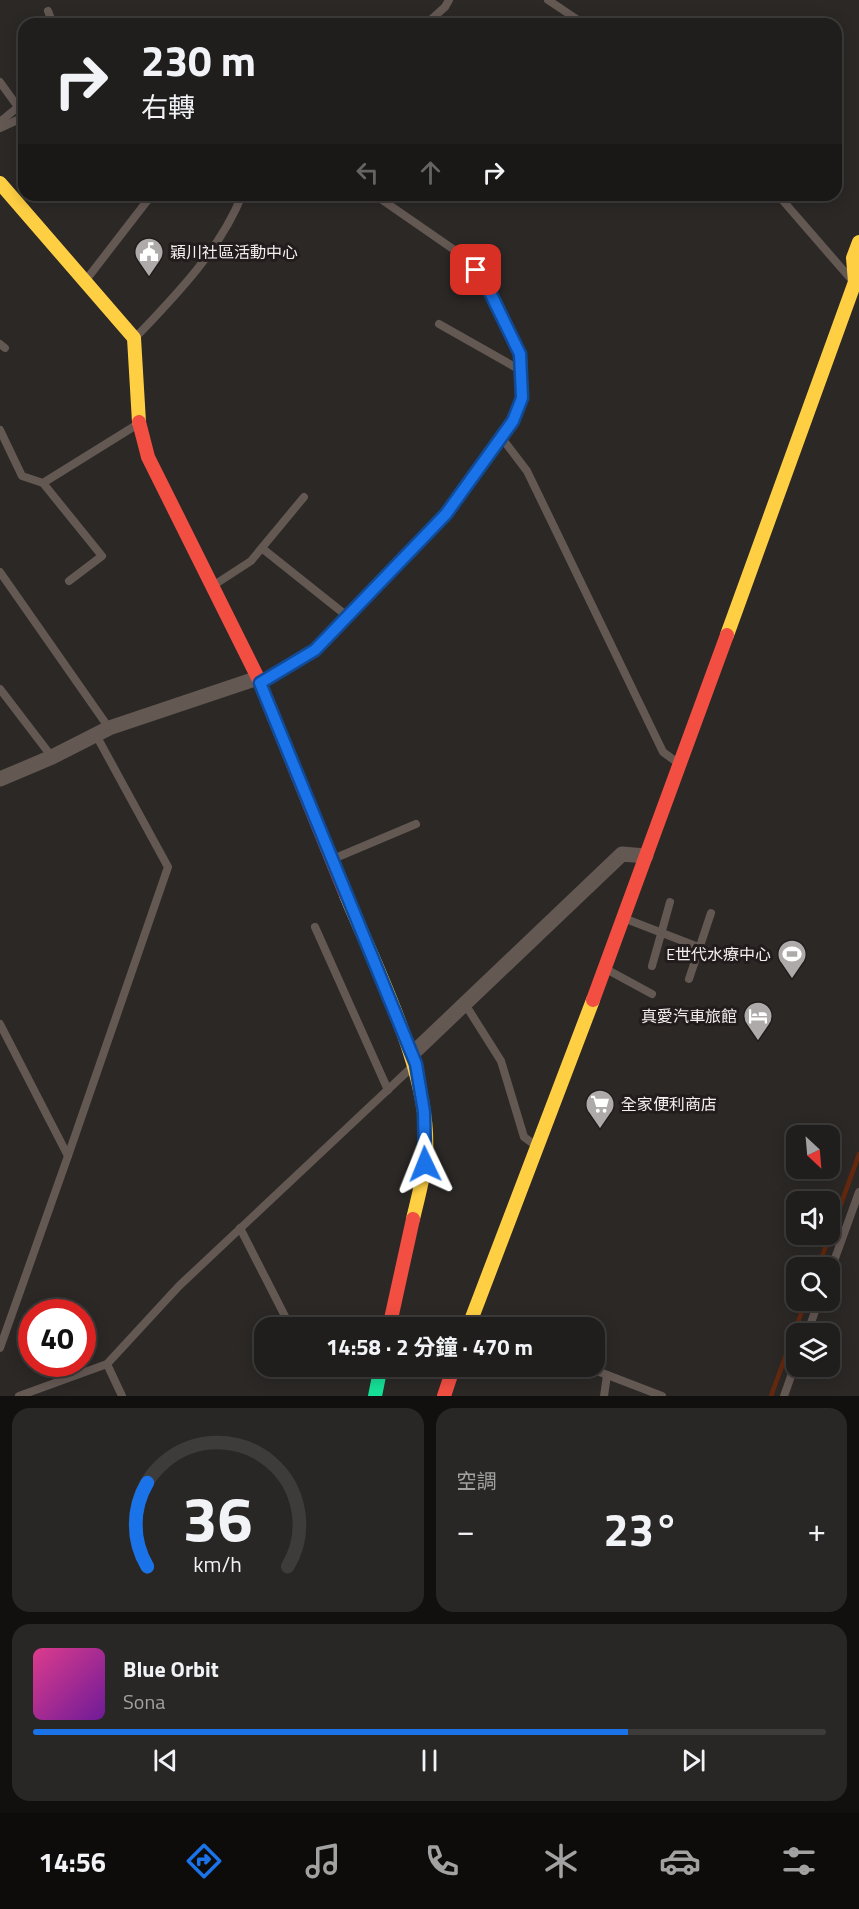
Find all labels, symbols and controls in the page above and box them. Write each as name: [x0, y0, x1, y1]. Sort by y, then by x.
text: 230 m: [141, 28, 256, 92]
icon: right: [42, 42, 120, 120]
text: 右轉: [141, 86, 195, 127]
icon: left: [351, 156, 384, 189]
icon: ahead: [414, 156, 447, 189]
icon: right: [477, 156, 510, 189]
public building icon: 穎川社區活動中心: [133, 236, 165, 278]
place label: 穎川社區活動中心: [170, 240, 298, 264]
pin: [450, 244, 501, 295]
icon: arrive: [459, 253, 492, 286]
sports icon: E世代水療中心: [776, 938, 808, 980]
place label: E世代水療中心: [666, 942, 771, 966]
hotel icon: 真愛汽車旅館: [742, 1000, 774, 1042]
place label: 真愛汽車旅館: [641, 1004, 737, 1028]
supermarket icon: 全家便利商店: [584, 1088, 616, 1130]
place label: 全家便利商店: [621, 1092, 717, 1116]
north arrow: [786, 1125, 840, 1179]
map controls: [786, 1125, 840, 1377]
position arrow: [393, 1132, 457, 1196]
button: sound: [786, 1191, 840, 1245]
button: search: [786, 1257, 840, 1311]
speed limit sign: 40: [18, 1299, 96, 1377]
button: layers: [786, 1323, 840, 1377]
text: 14:58 · 2 分鐘 · 470 m: [326, 1330, 533, 1364]
text: 空調: [457, 1465, 497, 1496]
text: 36: [183, 1470, 253, 1565]
text: 23°: [603, 1495, 679, 1563]
text: −: [457, 1505, 475, 1555]
text: +: [808, 1505, 826, 1555]
text: km/h: [193, 1548, 242, 1580]
text: Blue Orbit: [123, 1652, 219, 1686]
text: Sona: [123, 1686, 165, 1717]
icon: previous: [149, 1744, 182, 1777]
icon: pause: [413, 1744, 446, 1777]
icon: next: [677, 1744, 710, 1777]
icon: directions: [183, 1840, 225, 1882]
icon: music: [302, 1840, 344, 1882]
icon: phone: [421, 1840, 463, 1882]
icon: climate: [540, 1840, 582, 1882]
icon: car: [659, 1840, 701, 1882]
icon: filters: [778, 1840, 820, 1882]
text: 14:56: [39, 1841, 106, 1882]

